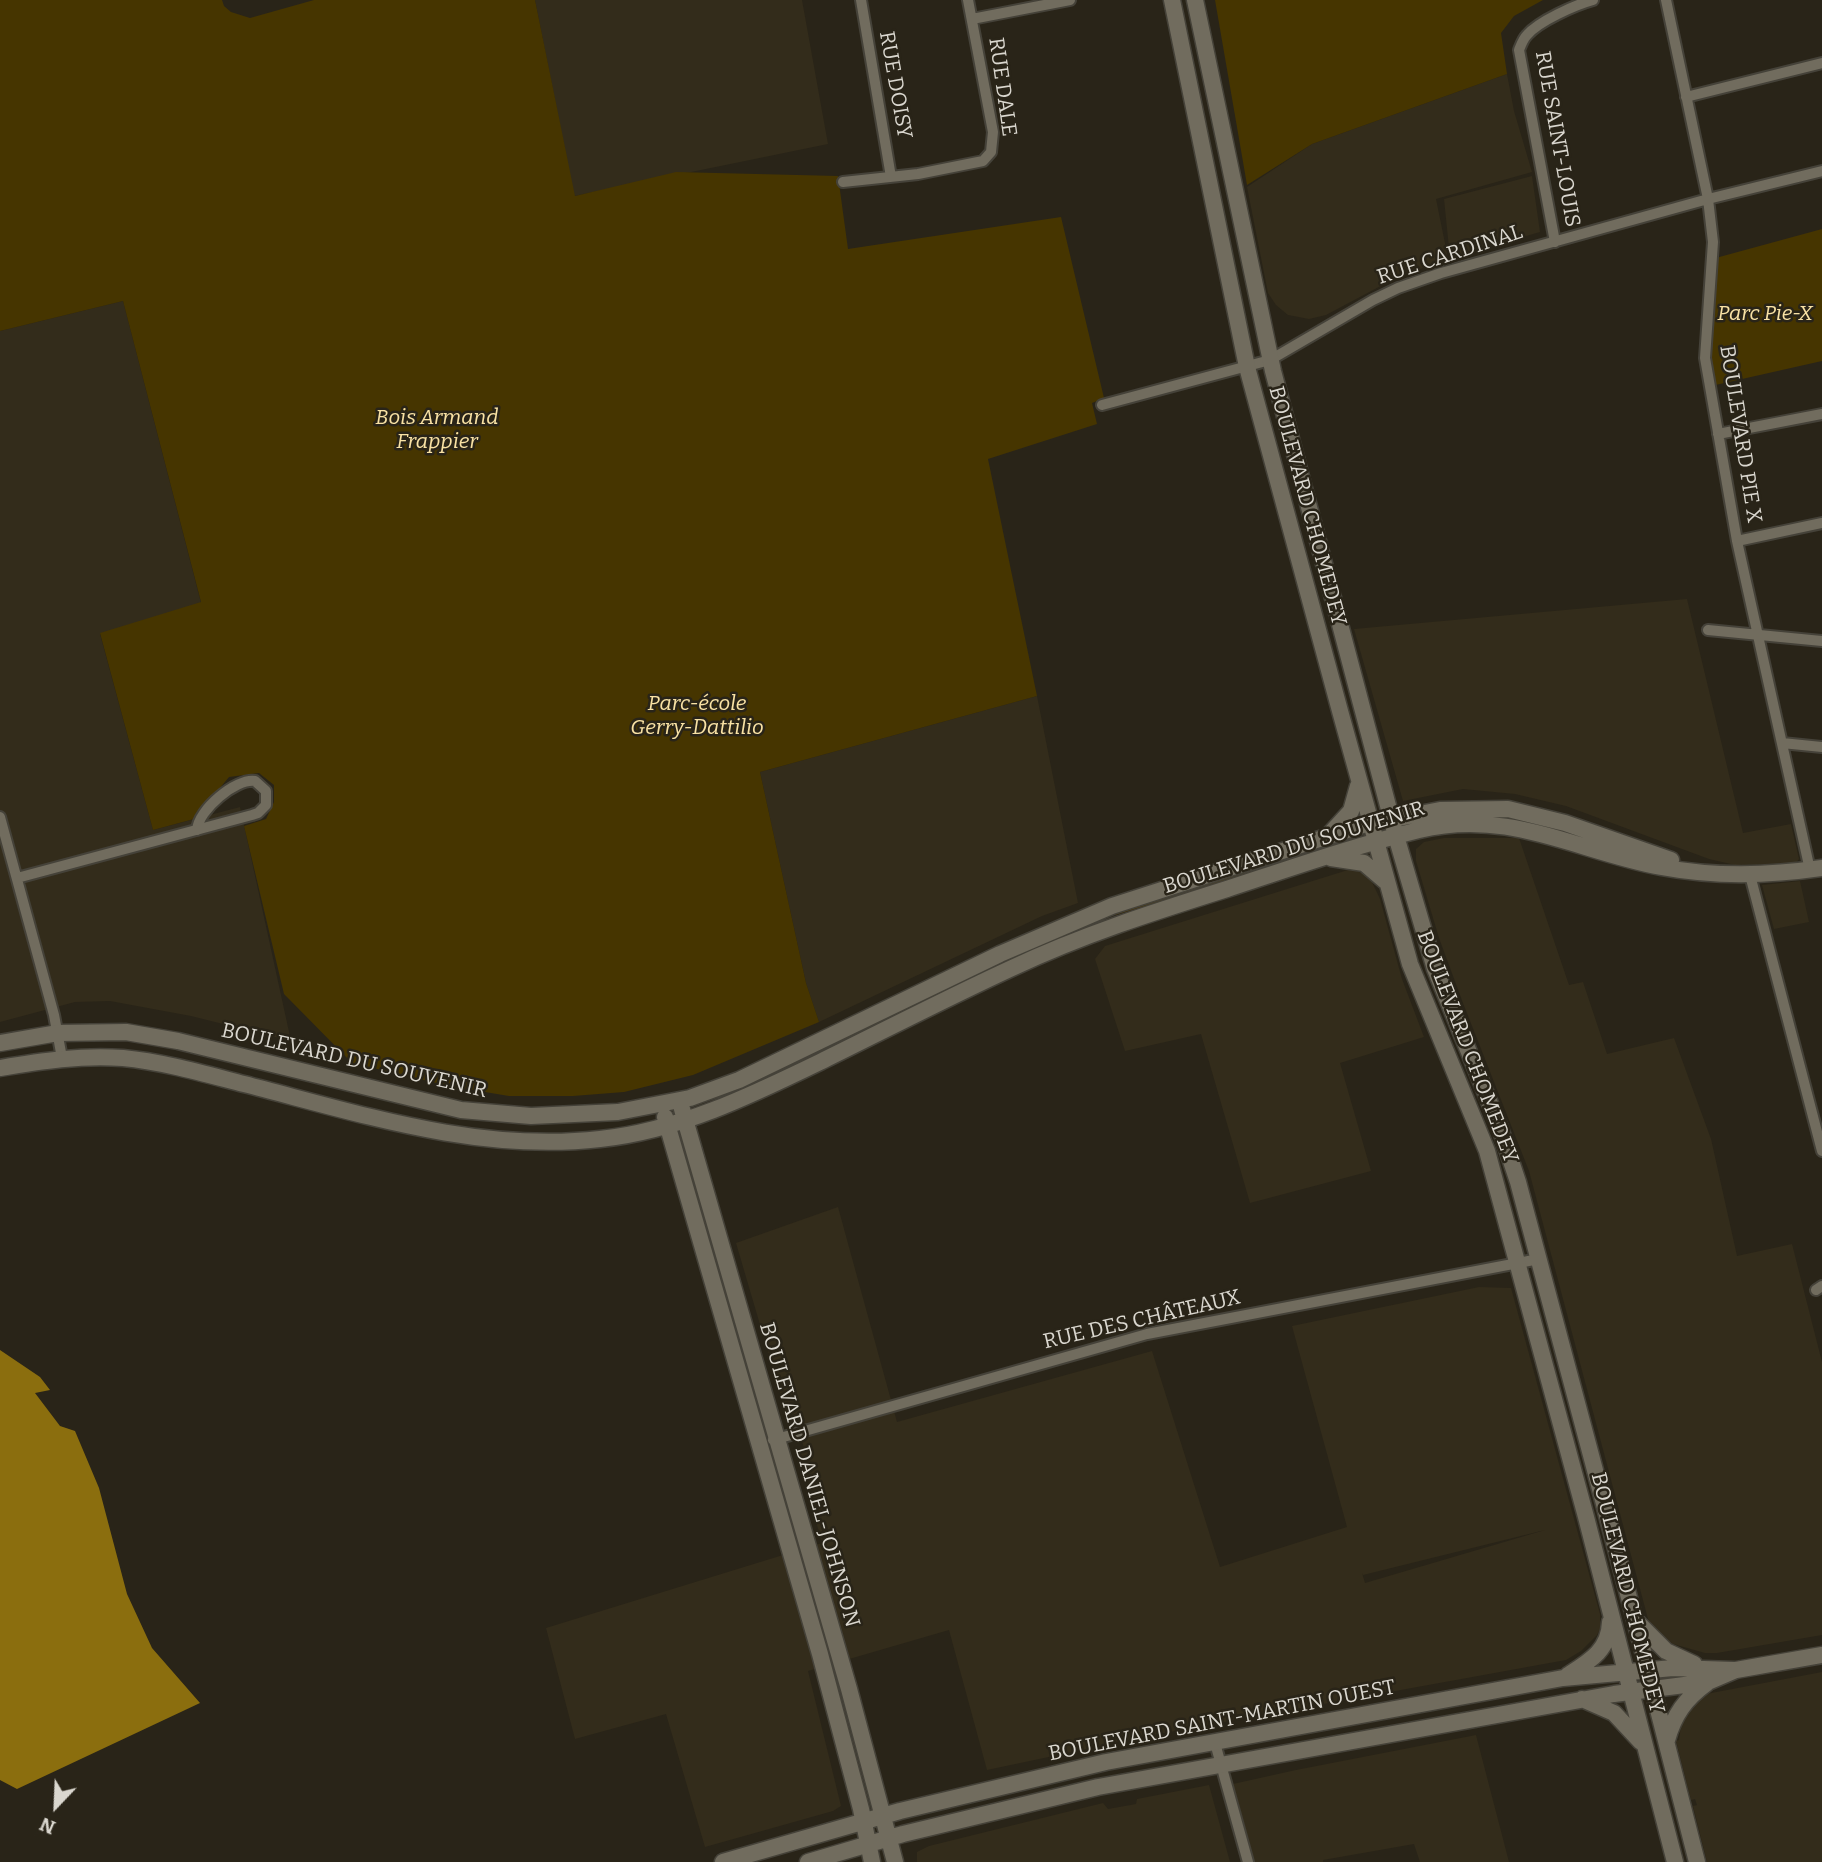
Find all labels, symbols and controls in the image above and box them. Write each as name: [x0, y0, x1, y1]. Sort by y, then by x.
street label: RUE DOISY: [873, 29, 917, 141]
street label: RUE DALE: [983, 36, 1021, 138]
street label: RUE SAINT-LOUIS: [1529, 49, 1585, 229]
street label: RUE CARDINAL: [1374, 220, 1526, 290]
park label: Parc Pie-X: [1717, 301, 1813, 327]
street label: BOULEVARD PIE X: [1714, 343, 1766, 525]
street label: BOULEVARD CHOMEDEY: [1263, 383, 1351, 629]
park label: Bois Armand Frappier: [375, 405, 499, 455]
park label: Parc-école Gerry-Dattilio: [630, 691, 764, 741]
street label: BOULEVARD DU SOUVENIR: [1160, 796, 1428, 900]
street label: BOULEVARD CHOMEDEY: [1411, 927, 1523, 1167]
street label: BOULEVARD DU SOUVENIR: [219, 1018, 489, 1104]
street label: RUE DES CHÂTEAUX: [1041, 1285, 1243, 1355]
street label: BOULEVARD DANIEL-JOHNSON: [753, 1320, 865, 1630]
street label: BOULEVARD CHOMEDEY: [1585, 1470, 1669, 1716]
street label: BOULEVARD SAINT-MARTIN OUEST: [1046, 1675, 1398, 1767]
north arrow: [21, 1771, 91, 1841]
text: N: [36, 1812, 59, 1839]

